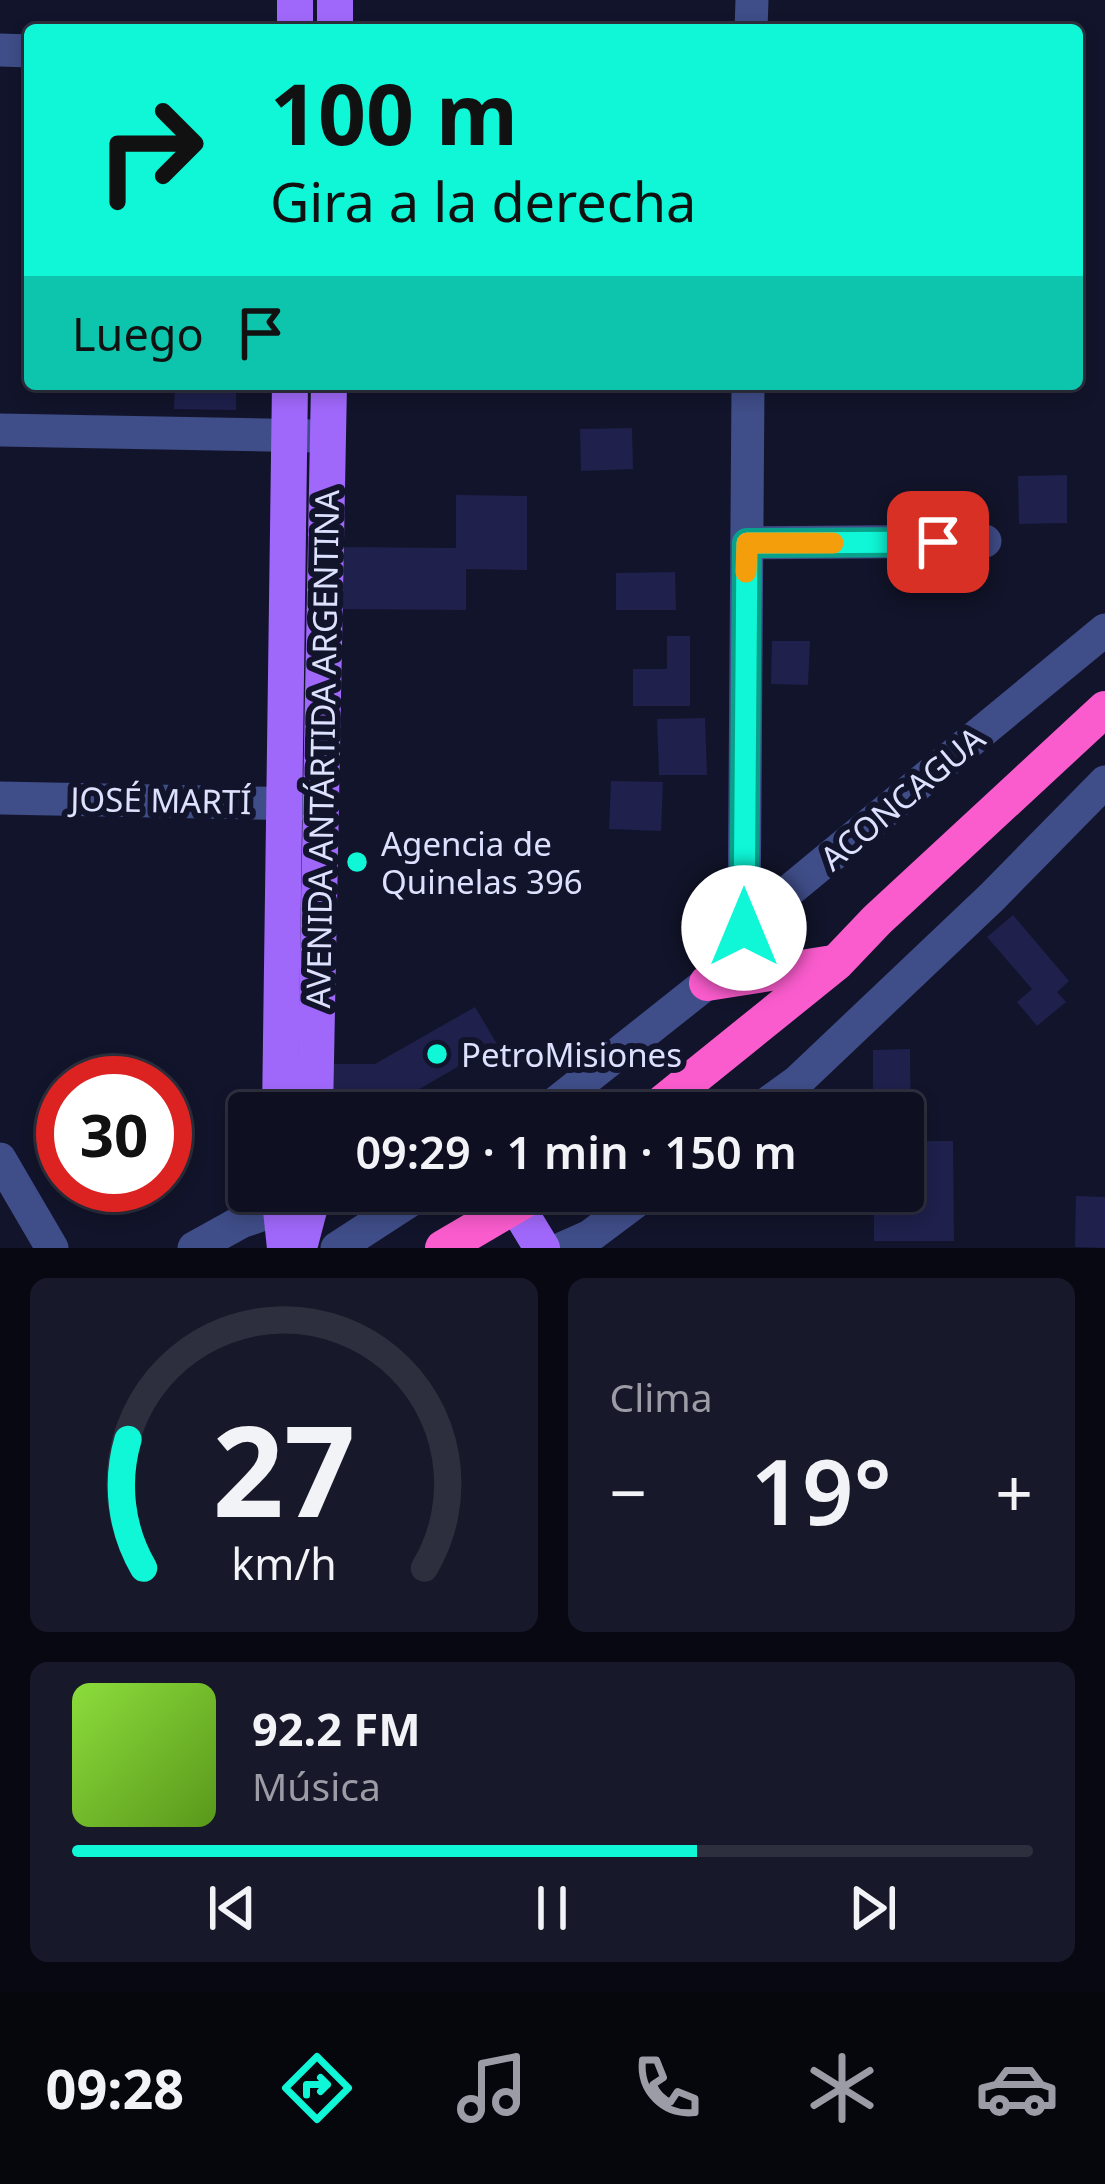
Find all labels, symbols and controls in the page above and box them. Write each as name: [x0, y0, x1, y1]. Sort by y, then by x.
text: 100 m: [270, 55, 518, 170]
icon: right: [72, 72, 228, 228]
text: Gira a la derecha: [270, 164, 696, 238]
icon: arrive: [228, 300, 294, 366]
text: Luego: [72, 303, 204, 364]
street label: AVENIDA ANTÁRTIDA ARGENTINA: [295, 488, 349, 1009]
pin: [887, 491, 989, 593]
icon: arrive: [905, 509, 971, 575]
street label: ACONCAGUA: [810, 715, 994, 880]
street label: JOSÉ MARTÍ: [67, 776, 252, 824]
place label: Agencia de Quinelas 396: [381, 821, 583, 904]
marker: Agencia de Quinelas 396: [344, 849, 370, 875]
position arrow: [681, 865, 807, 991]
place label: PetroMisiones: [461, 1032, 682, 1077]
marker: PetroMisiones: [424, 1041, 450, 1067]
speed limit sign: 30: [36, 1056, 192, 1212]
text: 09:29 · 1 min · 150 m: [355, 1121, 797, 1182]
text: Clima: [610, 1370, 713, 1423]
text: 27: [212, 1384, 355, 1554]
text: 19°: [751, 1429, 892, 1551]
text: −: [610, 1446, 647, 1536]
text: +: [995, 1446, 1033, 1536]
text: km/h: [231, 1534, 336, 1593]
text: 92.2 FM: [252, 1698, 421, 1759]
text: Música: [252, 1759, 381, 1812]
icon: previous: [199, 1875, 265, 1941]
icon: pause: [519, 1875, 585, 1941]
icon: next: [840, 1875, 906, 1941]
icon: directions: [275, 2046, 359, 2130]
icon: music: [450, 2046, 534, 2130]
icon: phone: [625, 2046, 709, 2130]
icon: climate: [800, 2046, 884, 2130]
icon: car: [975, 2046, 1059, 2130]
text: 09:28: [46, 2051, 184, 2125]

